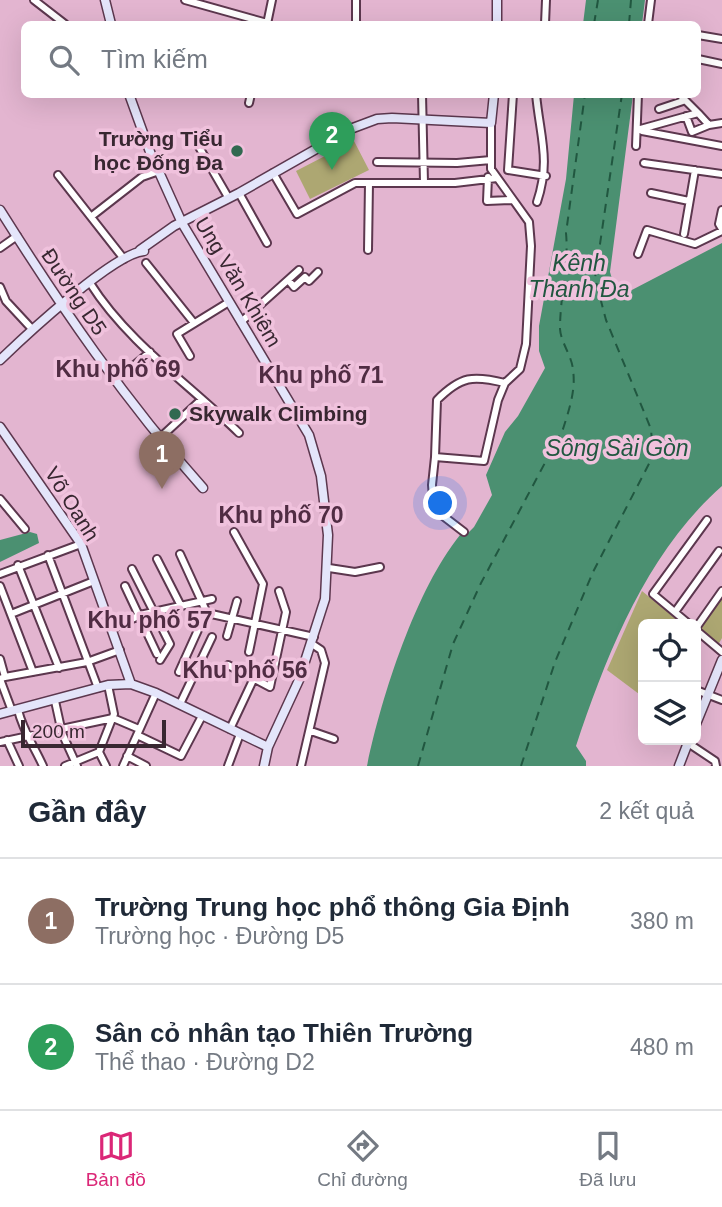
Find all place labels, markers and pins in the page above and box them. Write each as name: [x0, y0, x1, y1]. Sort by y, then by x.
pin: 2: [309, 112, 355, 170]
place label: Trường Tiểu học Đống Đa: [94, 127, 223, 174]
marker: Trường Tiểu học Đống Đa: [229, 143, 245, 159]
place label: Skywalk Climbing: [189, 402, 368, 425]
marker: Skywalk Climbing: [167, 406, 183, 422]
pin: 1: [139, 431, 185, 489]

